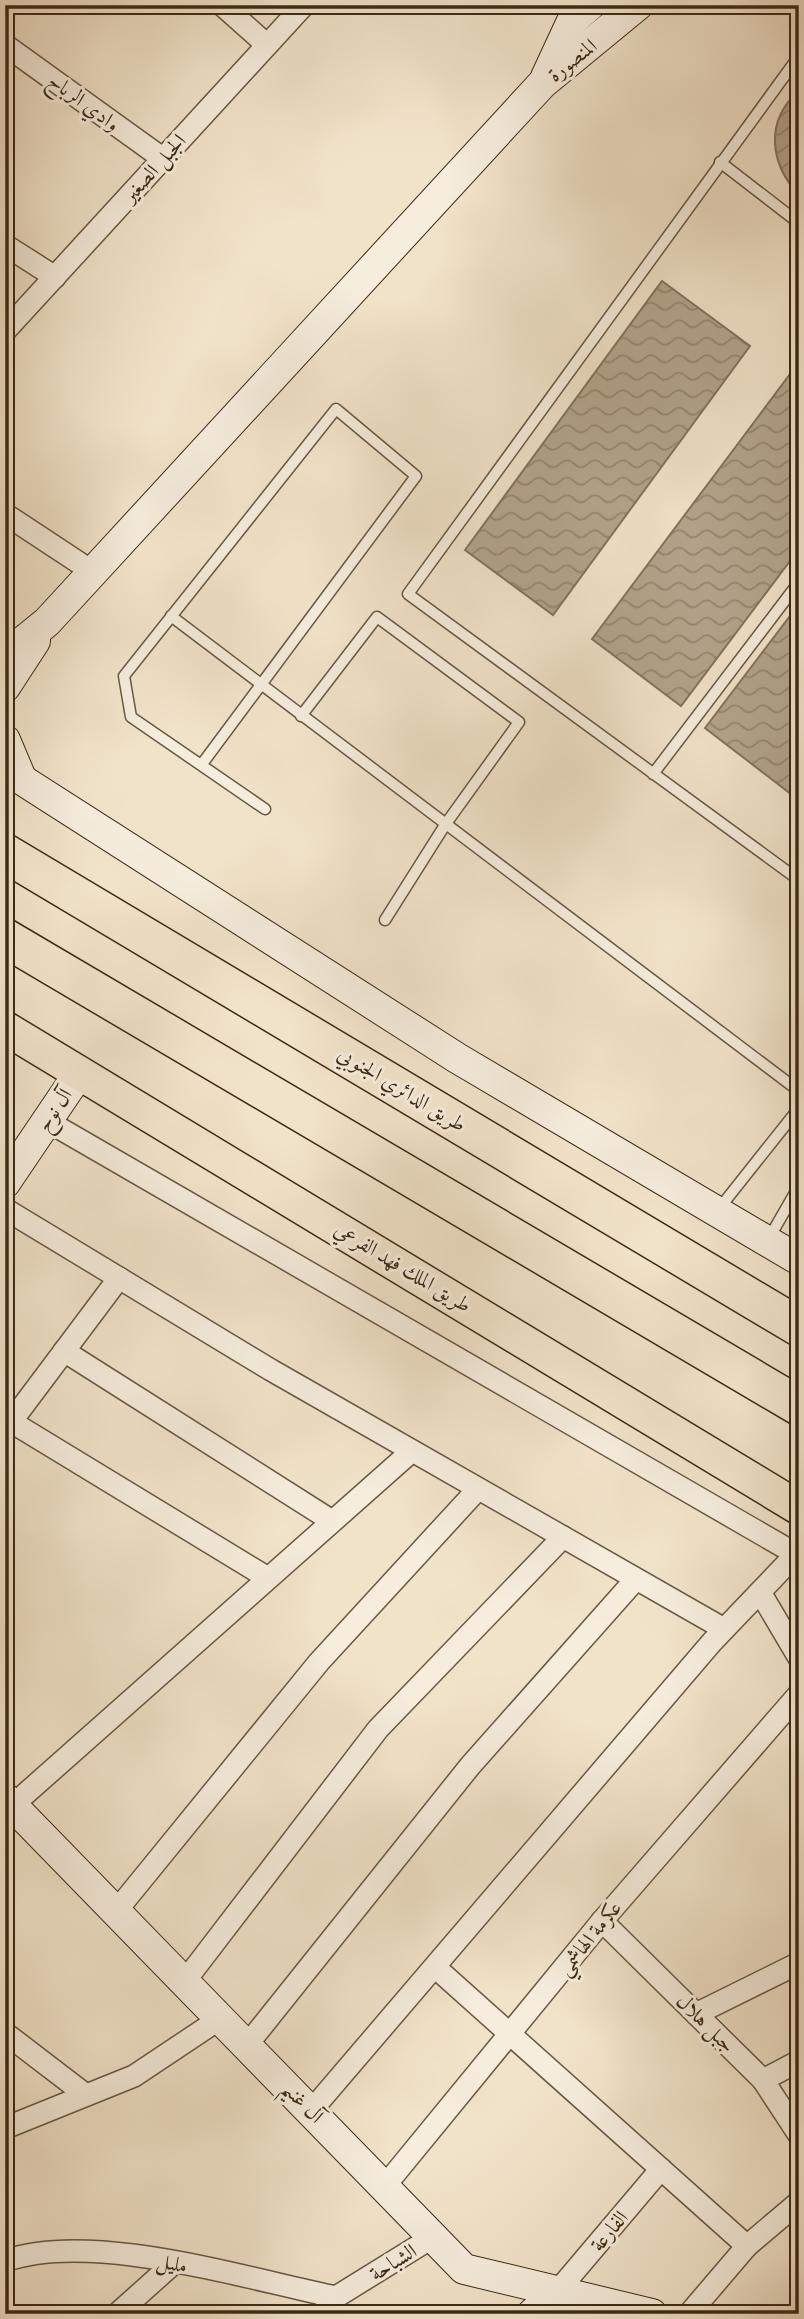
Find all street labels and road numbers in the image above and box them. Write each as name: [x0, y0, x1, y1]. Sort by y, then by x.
street label: المنصورة: [542, 33, 602, 87]
street label: وادي الرباح: [39, 67, 125, 142]
street label: الجبل الصغير: [115, 128, 193, 211]
street label: طريق الدائري الجنوبي: [331, 1040, 471, 1141]
street label: آل نوح: [30, 1081, 84, 1140]
street label: طريق الملك فهد الفرعي: [328, 1216, 476, 1322]
street label: عكرمة الهاشمي: [551, 1895, 632, 1985]
street label: جبل هلال: [669, 1988, 741, 2060]
street label: آل غنيم: [271, 2075, 331, 2136]
street label: الفارعة: [584, 2205, 634, 2257]
street label: الشباحة: [365, 2238, 421, 2286]
street label: مليل: [154, 2247, 190, 2281]

